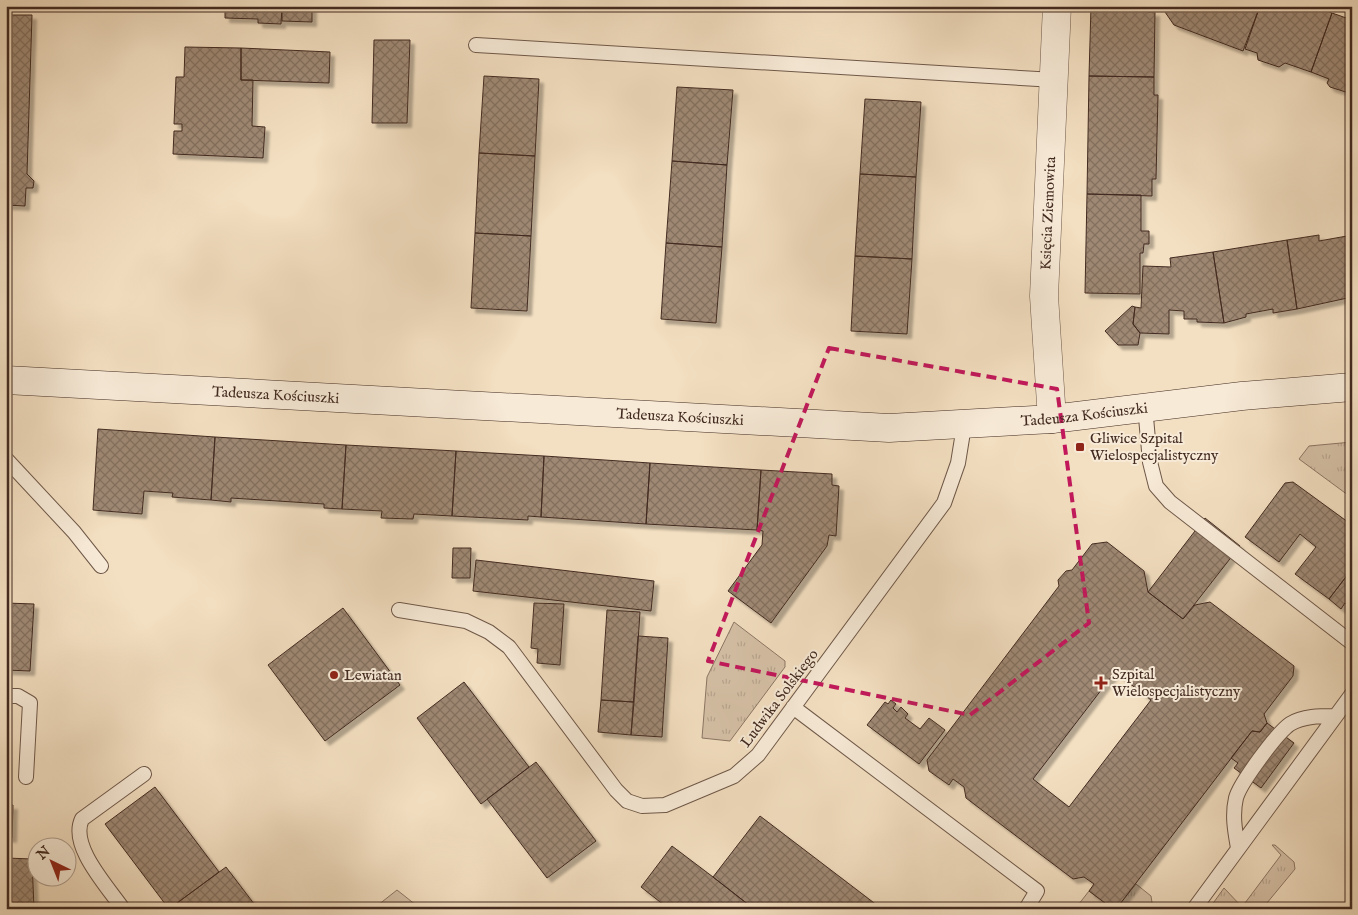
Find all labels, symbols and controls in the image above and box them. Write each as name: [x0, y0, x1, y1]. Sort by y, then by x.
street label: Księcia Ziemowita: [1036, 156, 1060, 271]
street label: Tadeusza Kościuszki: [211, 382, 340, 408]
street label: Tadeusza Kościuszki: [1020, 398, 1149, 431]
street label: Tadeusza Kościuszki: [616, 404, 744, 430]
place label: Gliwice Szpital Wielospecjalistyczny: [1090, 429, 1219, 465]
marker: Gliwice Szpital Wielospecjalistyczny: [1074, 441, 1086, 453]
street label: Ludwika Solskiego: [736, 645, 823, 751]
place label: Szpital Wielospecjalistyczny: [1112, 665, 1241, 701]
place label: Lewiatan: [344, 666, 402, 685]
marker: Lewiatan: [328, 669, 340, 681]
marker: Szpital Wielospecjalistyczny: [1094, 676, 1108, 690]
north arrow: [28, 838, 78, 888]
text: N: [33, 843, 54, 865]

